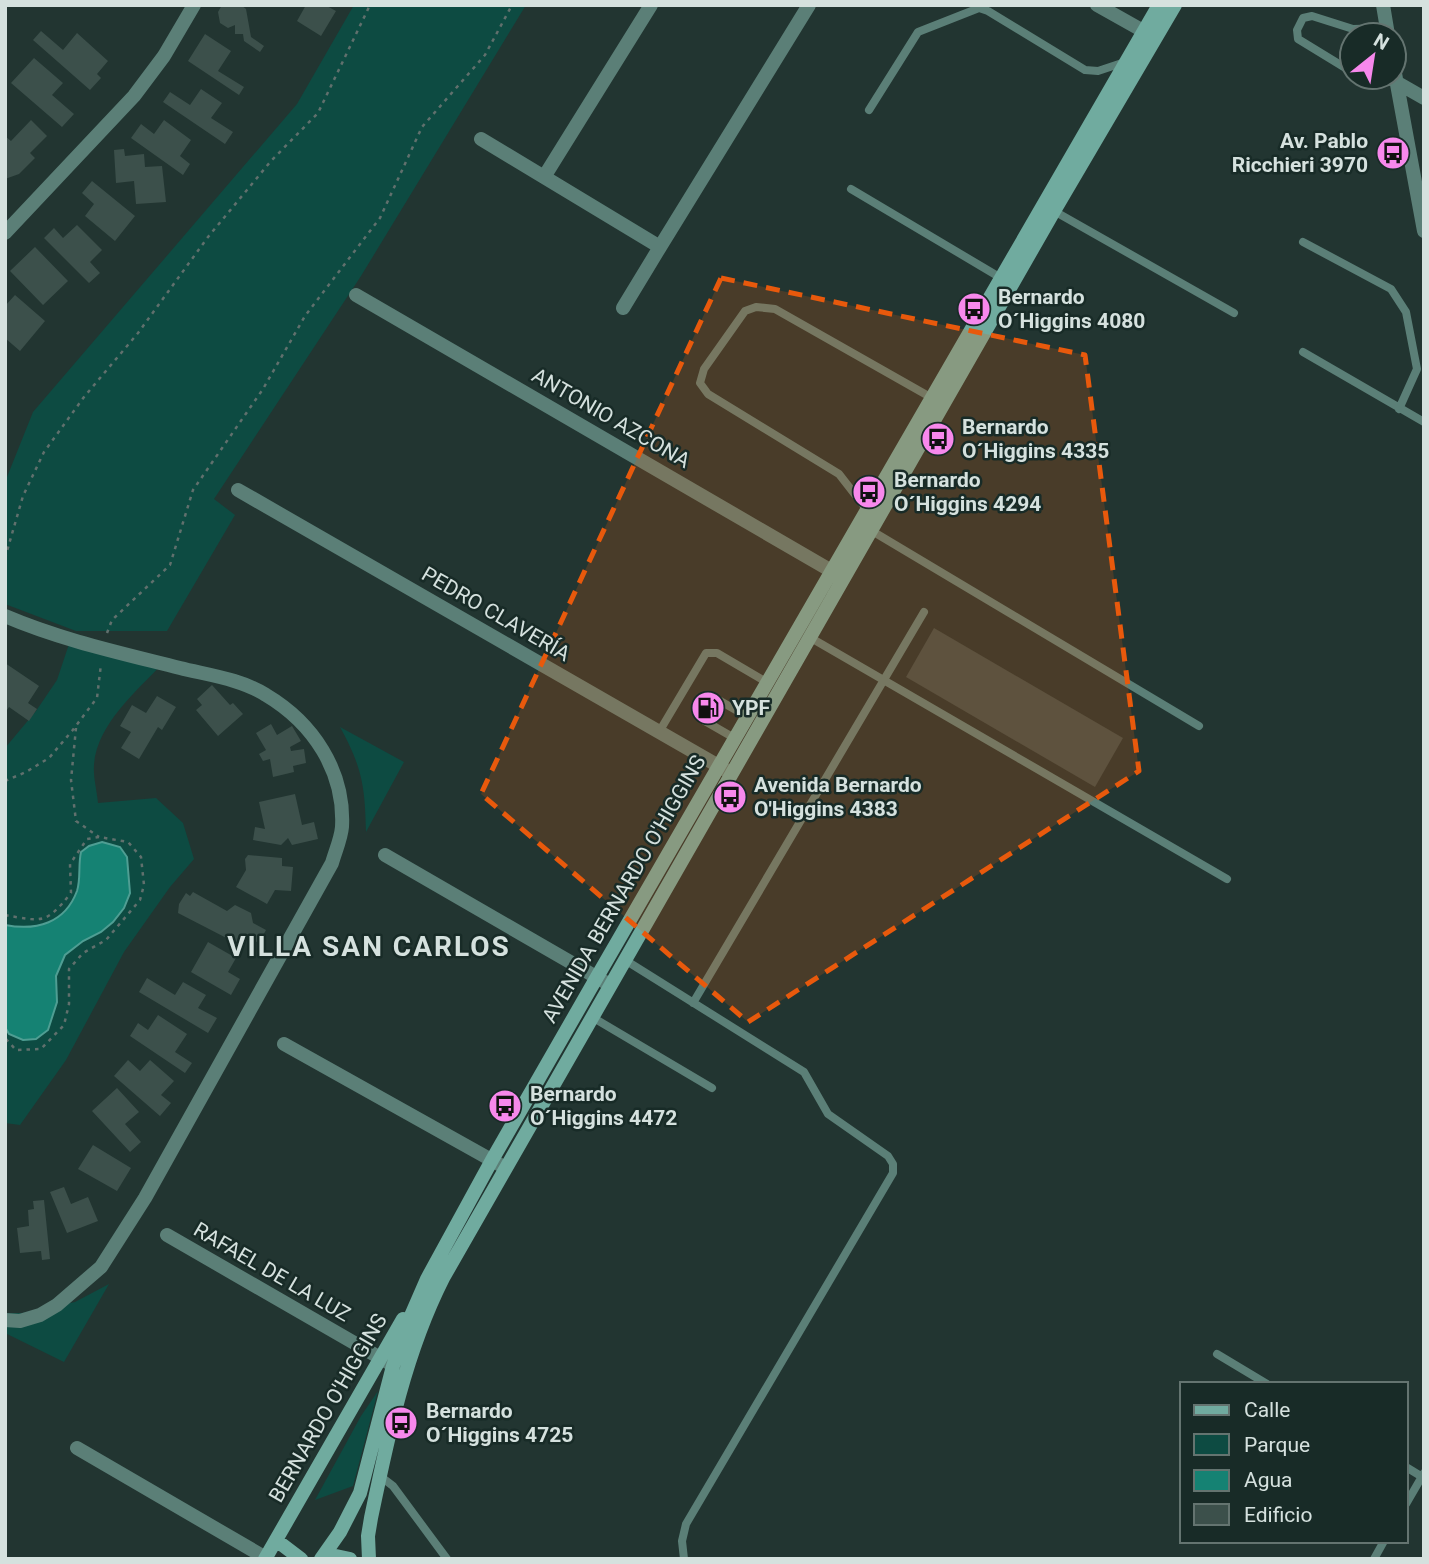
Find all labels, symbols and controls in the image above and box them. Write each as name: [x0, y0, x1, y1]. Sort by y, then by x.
north arrow: [1338, 21, 1408, 91]
text: N: [1370, 28, 1393, 55]
place label: Av. Pablo Ricchieri 3970: [1232, 129, 1368, 177]
bus stop icon: Av. Pablo Ricchieri 3970: [1374, 134, 1412, 172]
place label: Bernardo O´Higgins 4080: [998, 285, 1145, 333]
bus stop icon: Bernardo O´Higgins 4080: [955, 290, 993, 328]
street label: ANTONIO AZCONA: [528, 363, 695, 473]
place label: Bernardo O´Higgins 4335: [962, 415, 1109, 463]
bus stop icon: Bernardo O´Higgins 4335: [919, 420, 957, 458]
place label: Bernardo O´Higgins 4294: [894, 468, 1041, 516]
bus stop icon: Bernardo O´Higgins 4294: [850, 473, 888, 511]
street label: PEDRO CLAVERÍA: [418, 562, 575, 666]
fuel station icon: YPF: [689, 689, 727, 727]
place label: YPF: [732, 696, 771, 720]
street label: AVENIDA BERNARDO O'HIGGINS: [537, 751, 711, 1027]
place label: Avenida Bernardo O'Higgins 4383: [754, 773, 922, 821]
bus stop icon: Avenida Bernardo O'Higgins 4383: [711, 778, 749, 816]
district label: VILLA SAN CARLOS: [227, 930, 511, 963]
place label: Bernardo O´Higgins 4472: [530, 1082, 677, 1130]
bus stop icon: Bernardo O´Higgins 4472: [486, 1087, 524, 1125]
street label: RAFAEL DE LA LUZ: [189, 1217, 355, 1327]
street label: BERNARDO O'HIGGINS: [264, 1309, 392, 1507]
legend: [1180, 1382, 1408, 1543]
text: Calle: [1244, 1398, 1290, 1422]
place label: Bernardo O´Higgins 4725: [426, 1399, 573, 1447]
bus stop icon: Bernardo O´Higgins 4725: [382, 1404, 420, 1442]
text: Parque: [1244, 1433, 1310, 1457]
text: Agua: [1244, 1468, 1293, 1492]
text: Edificio: [1244, 1503, 1312, 1527]

